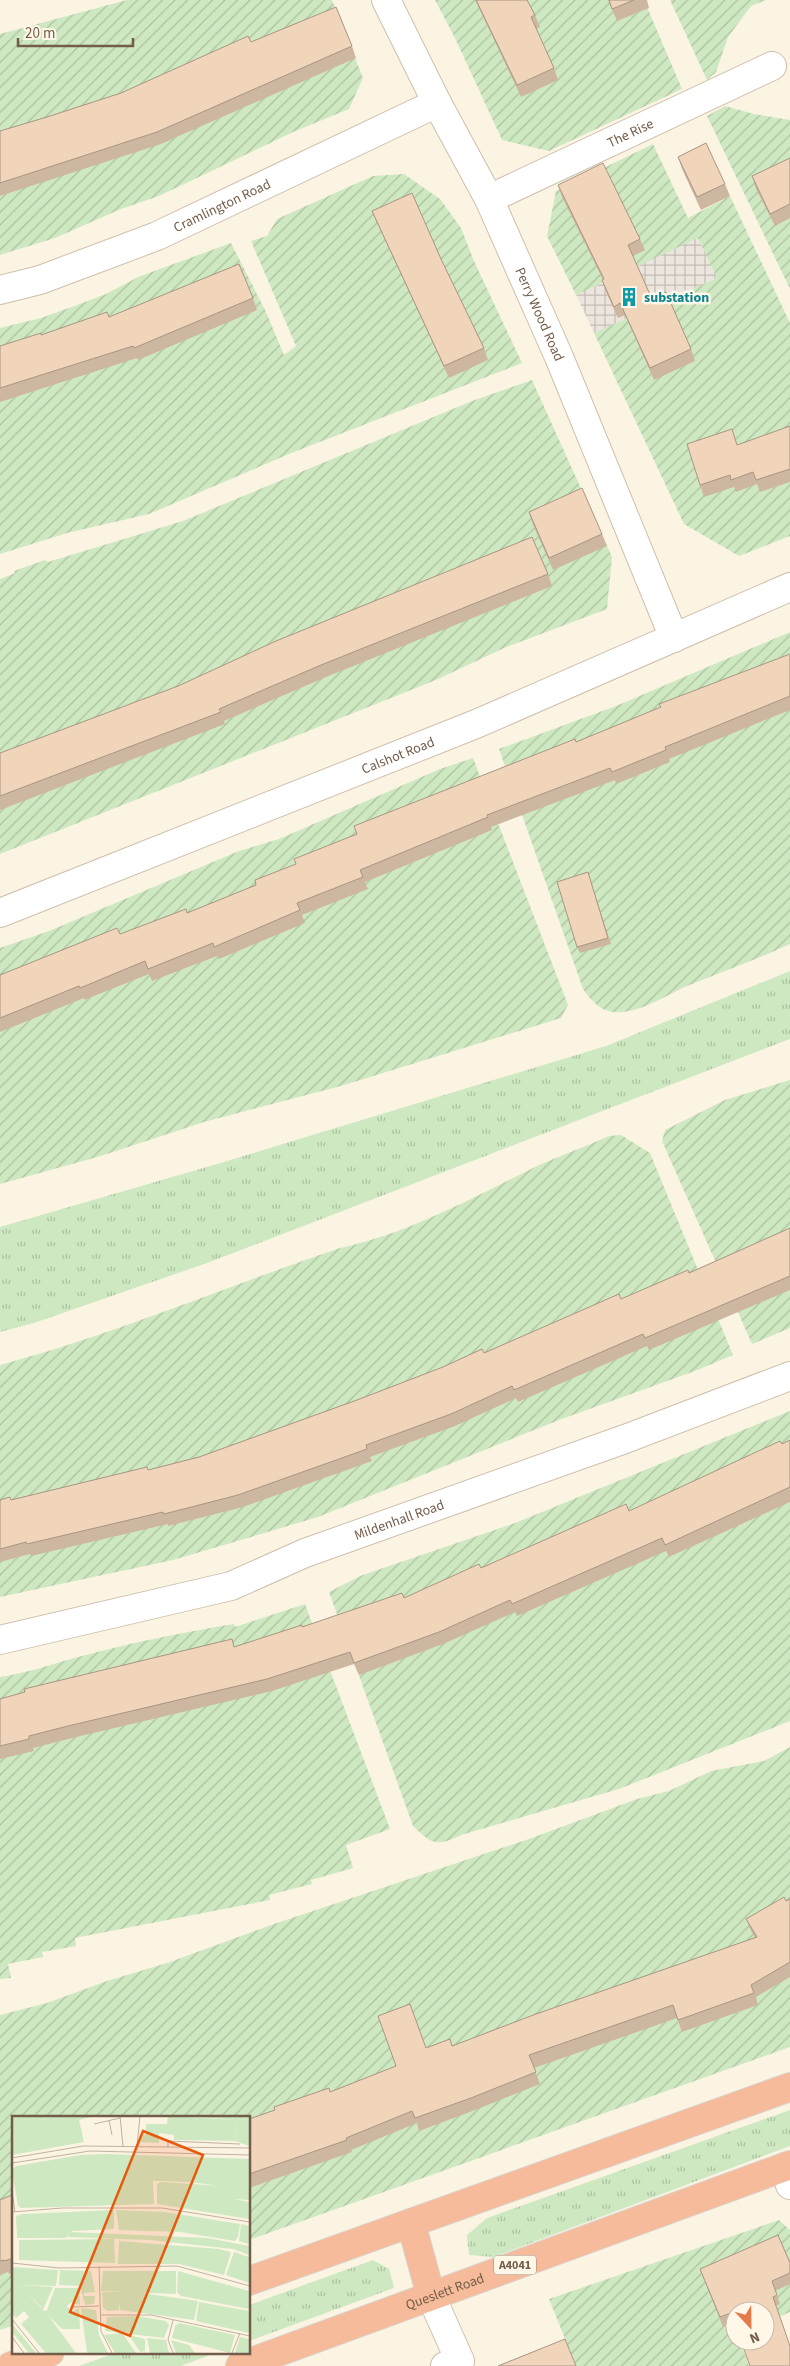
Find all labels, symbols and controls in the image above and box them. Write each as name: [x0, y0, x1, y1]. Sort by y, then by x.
scale bar: [18, 15, 132, 47]
text: 20 m: [25, 23, 55, 44]
street label: The Rise: [604, 114, 657, 153]
street label: Cramlington Road: [170, 174, 274, 238]
street label: Perry Wood Road: [510, 264, 569, 365]
building icon: substation: [618, 286, 640, 308]
place label: substation: [644, 288, 709, 308]
street label: Calshot Road: [359, 732, 438, 780]
street label: Mildenhall Road: [351, 1495, 447, 1546]
inset map: [12, 2116, 250, 2354]
road number: A4041: [494, 2256, 536, 2274]
street label: Queslett Road: [403, 2269, 487, 2316]
north arrow: [725, 2301, 775, 2351]
text: N: [746, 2326, 763, 2348]

